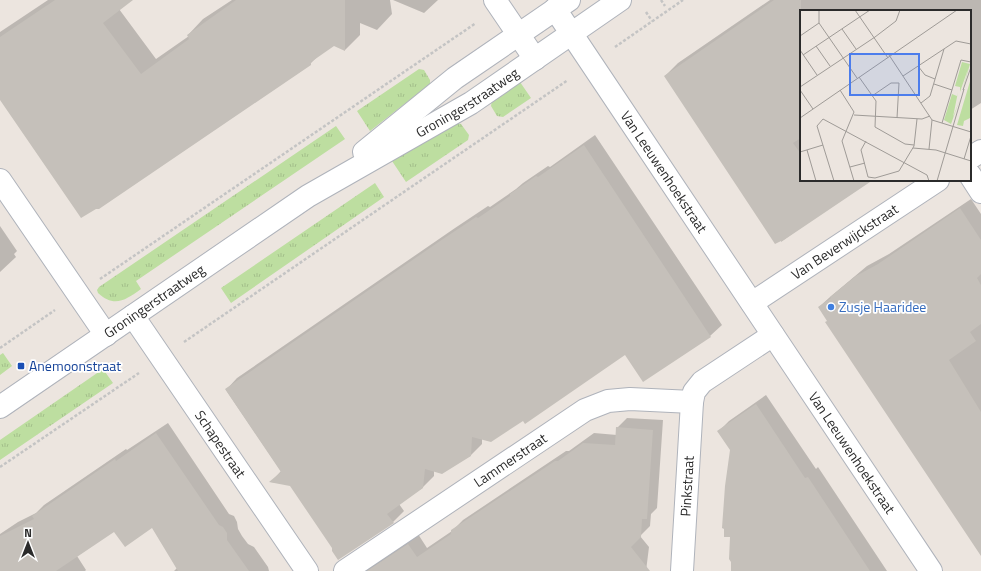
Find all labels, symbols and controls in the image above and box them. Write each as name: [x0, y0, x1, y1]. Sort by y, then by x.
inset map: [800, 10, 971, 181]
street label: Groningerstraatweg: [412, 62, 523, 142]
street label: Van Leeuwenhoekstraat: [616, 106, 713, 237]
street label: Van Beverwijckstraat: [787, 198, 902, 284]
street label: Groningerstraatweg: [99, 259, 209, 343]
place label: Zusje Haaridee: [839, 296, 926, 317]
marker: Zusje Haaridee: [826, 302, 836, 312]
place label: Anemoonstraat: [29, 355, 121, 376]
marker: Anemoonstraat: [16, 361, 26, 371]
street label: Van Leeuwenhoekstraat: [804, 387, 901, 518]
street label: Schapestraat: [190, 406, 251, 482]
street label: Lammerstraat: [469, 427, 551, 492]
street label: Pinkstraat: [674, 455, 699, 517]
north arrow: [8, 523, 48, 563]
text: N: [24, 525, 32, 541]

